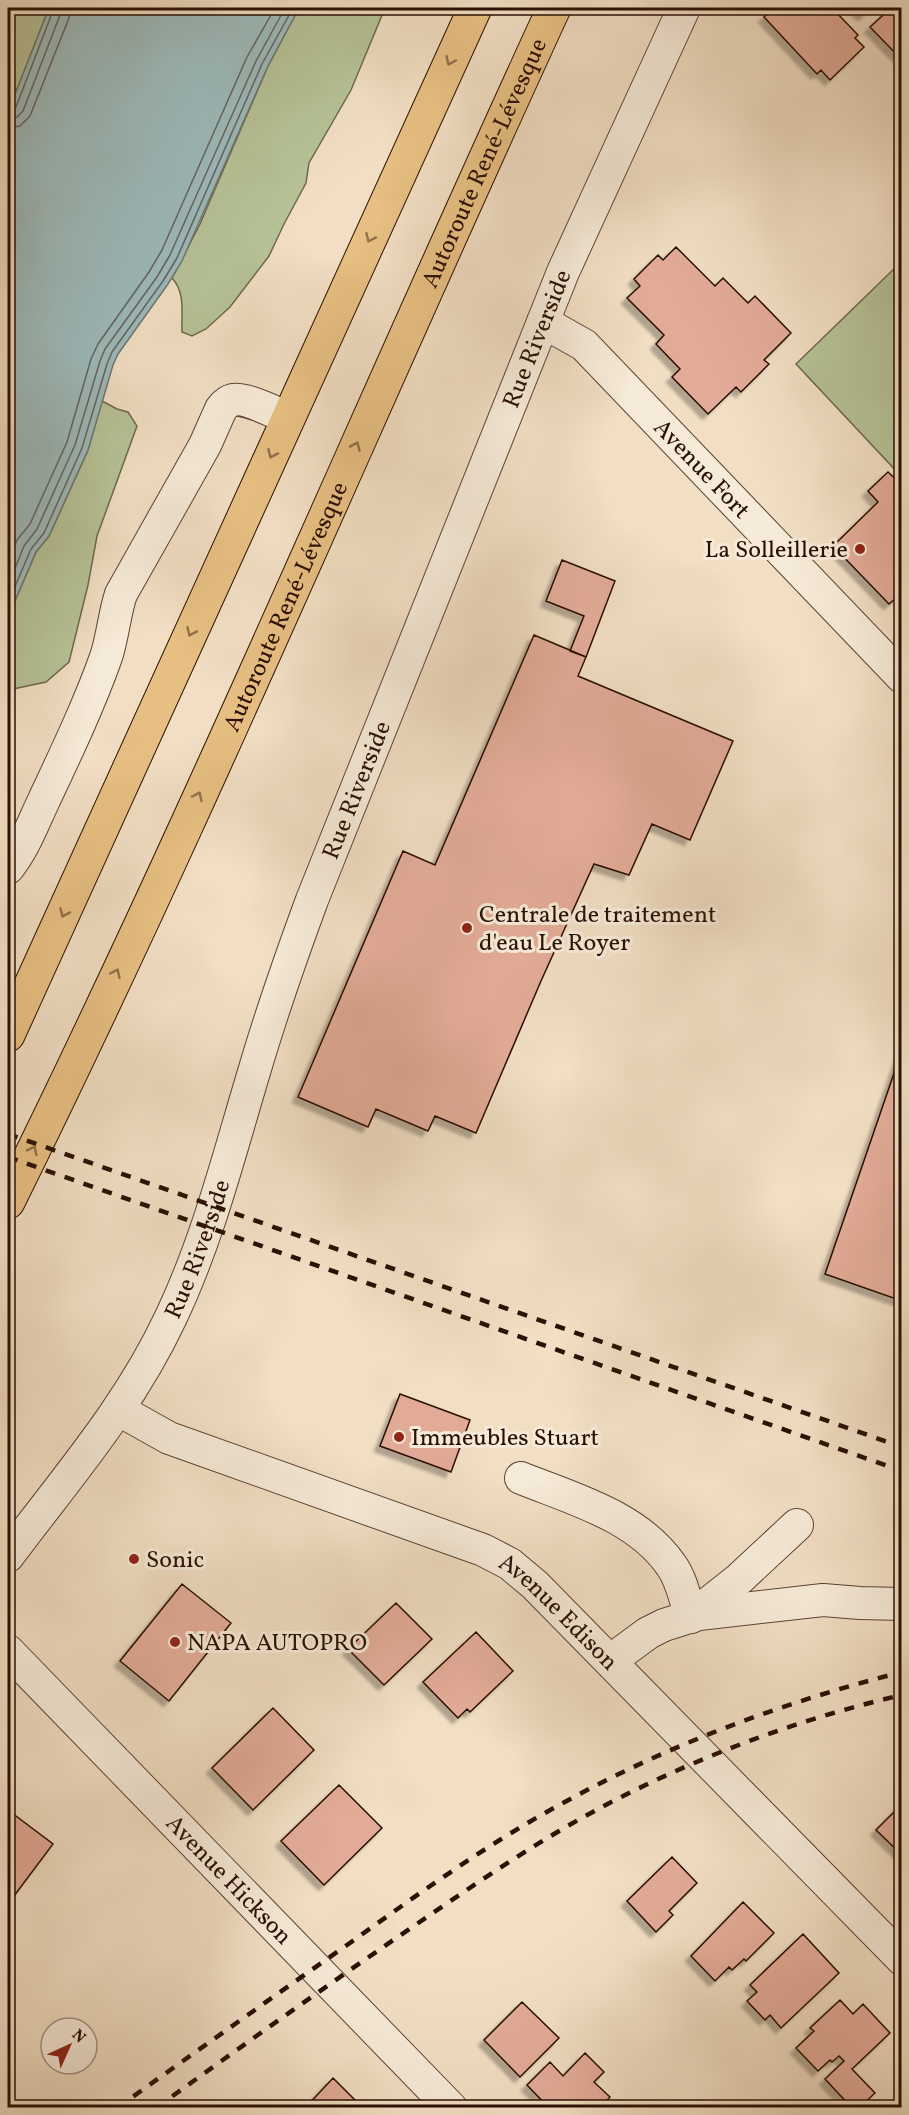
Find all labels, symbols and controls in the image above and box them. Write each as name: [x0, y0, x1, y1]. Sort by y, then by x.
street label: Autoroute René-Lévesque: [414, 33, 557, 294]
one-way arrow: [446, 54, 458, 65]
one-way arrow: [365, 232, 377, 243]
street label: Rue Riverside: [495, 265, 581, 414]
street label: Avenue Fort: [645, 412, 757, 527]
one-way arrow: [348, 441, 360, 452]
one-way arrow: [267, 448, 279, 459]
street label: Autoroute René-Lévesque: [216, 477, 358, 738]
place label: La Solleillerie: [705, 534, 848, 568]
marker: La Solleillerie: [853, 542, 867, 556]
one-way arrow: [187, 625, 199, 636]
street label: Rue Riverside: [315, 716, 401, 865]
one-way arrow: [191, 791, 203, 802]
place label: Centrale de traitement d'eau Le Royer: [479, 899, 716, 961]
one-way arrow: [59, 907, 71, 918]
marker: Centrale de traitement d'eau Le Royer: [460, 921, 474, 935]
one-way arrow: [109, 969, 121, 980]
one-way arrow: [26, 1145, 38, 1156]
street label: Rue Riverside: [157, 1176, 240, 1325]
place label: Immeubles Stuart: [411, 1422, 599, 1456]
marker: Immeubles Stuart: [392, 1430, 406, 1444]
place label: Sonic: [146, 1544, 204, 1578]
street label: Avenue Edison: [492, 1546, 625, 1679]
marker: Sonic: [127, 1552, 141, 1566]
place label: NAPA AUTOPRO: [187, 1627, 367, 1661]
marker: NAPA AUTOPRO: [168, 1635, 182, 1649]
street label: Avenue Hickson: [157, 1808, 299, 1953]
north arrow: [39, 2016, 99, 2076]
text: N: [66, 2025, 90, 2049]

